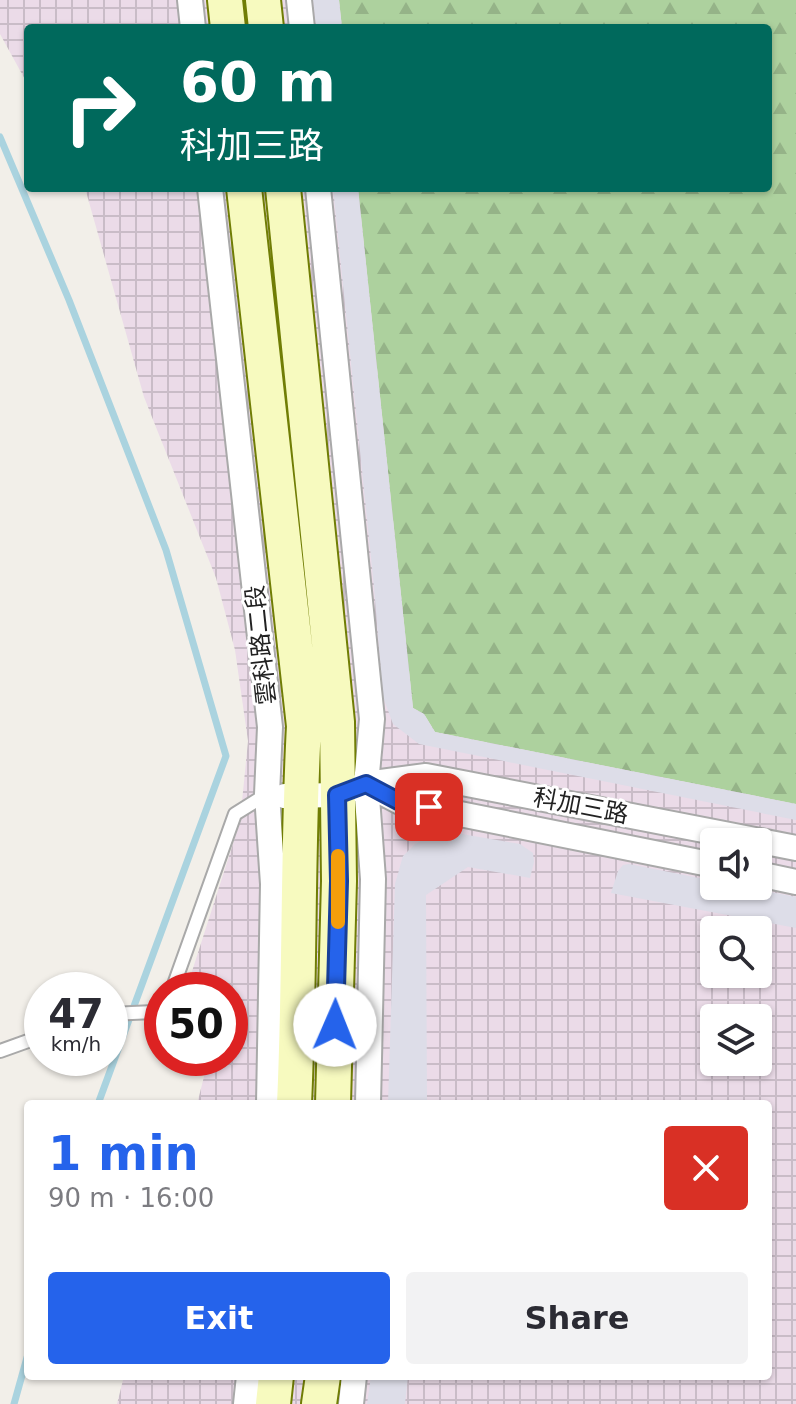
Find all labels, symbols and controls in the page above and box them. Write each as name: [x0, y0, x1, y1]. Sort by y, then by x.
text: 60 m: [180, 49, 336, 114]
icon: right: [48, 56, 152, 160]
text: 科加三路: [180, 125, 324, 166]
street label: 雲科路二段: [241, 584, 281, 706]
pin: [395, 773, 463, 841]
street label: 科加三路: [531, 783, 631, 829]
icon: arrive: [407, 785, 451, 829]
map controls: [700, 828, 772, 1076]
button: sound: [700, 828, 772, 900]
button: search: [700, 916, 772, 988]
speed limit sign: 50: [144, 972, 248, 1076]
position arrow: [293, 983, 377, 1067]
text: 47: [48, 991, 104, 1037]
button: layers: [700, 1004, 772, 1076]
text: km/h: [51, 1032, 101, 1056]
text: 1 min: [48, 1125, 199, 1181]
button: close: [664, 1126, 748, 1210]
text: 90 m · 16:00: [48, 1183, 214, 1213]
button: Exit: [48, 1272, 390, 1364]
button: Share: [406, 1272, 748, 1364]

